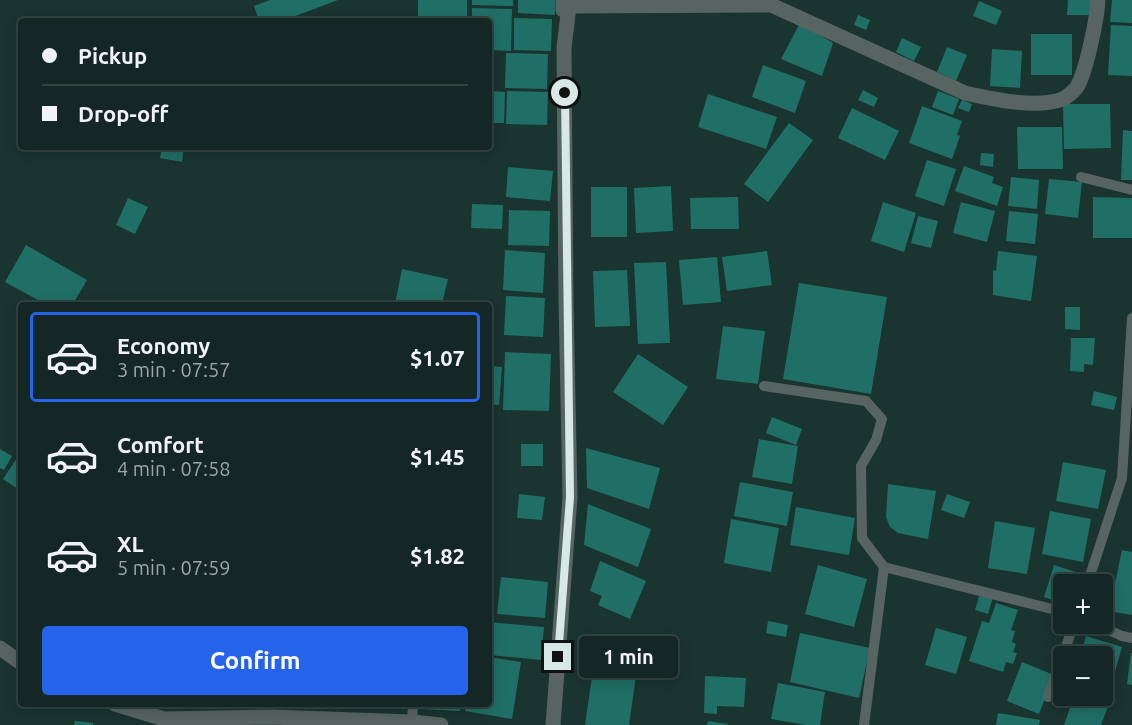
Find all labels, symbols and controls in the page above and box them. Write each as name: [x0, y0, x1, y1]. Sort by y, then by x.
text: Pickup: [78, 43, 147, 68]
route start: [551, 79, 578, 106]
text: Drop-off: [78, 101, 168, 126]
icon: car: [45, 330, 99, 384]
text: Economy: [117, 333, 210, 358]
text: $1.07: [410, 345, 465, 370]
text: 3 min · 07:57: [117, 358, 231, 381]
icon: car: [45, 429, 99, 483]
text: Comfort: [117, 432, 204, 457]
text: $1.45: [410, 444, 465, 469]
text: 4 min · 07:58: [117, 457, 231, 480]
icon: car: [45, 528, 99, 582]
text: XL: [117, 531, 144, 556]
text: $1.82: [410, 543, 465, 568]
text: 5 min · 07:59: [117, 556, 231, 579]
map controls: [1053, 574, 1113, 706]
button: +: [1053, 574, 1113, 634]
button: Confirm: [42, 626, 468, 695]
callout: 1 min: [579, 636, 678, 678]
route end: [544, 643, 571, 670]
text: 1 min: [603, 645, 654, 668]
button: −: [1053, 646, 1113, 706]

